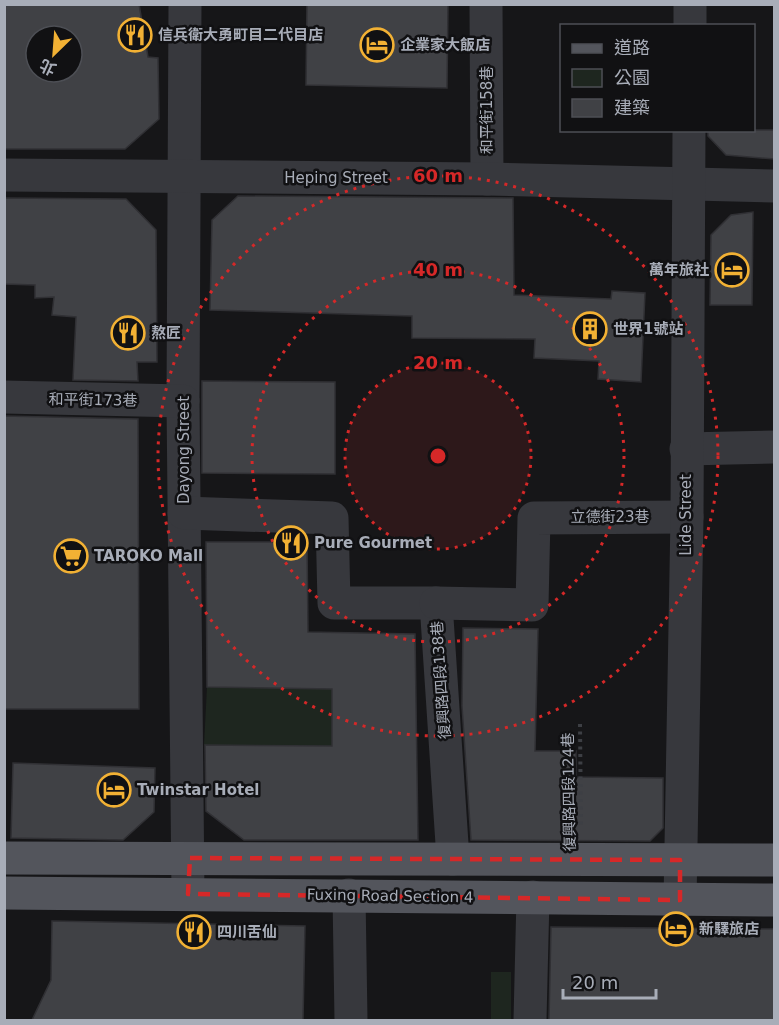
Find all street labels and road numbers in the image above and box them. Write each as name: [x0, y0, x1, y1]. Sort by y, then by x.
street label: 和平街158巷: [478, 66, 496, 154]
street label: Heping Street: [284, 169, 388, 187]
street label: 和平街173巷: [49, 390, 137, 410]
street label: Dayong Street: [175, 396, 193, 504]
street label: Lide Street: [677, 474, 695, 556]
street label: 立德街23巷: [570, 508, 650, 526]
street label: 復興路四段138巷: [428, 620, 454, 740]
street label: 復興路四段124巷: [559, 733, 579, 851]
street label: Fuxing Road Section 4: [307, 886, 473, 906]

